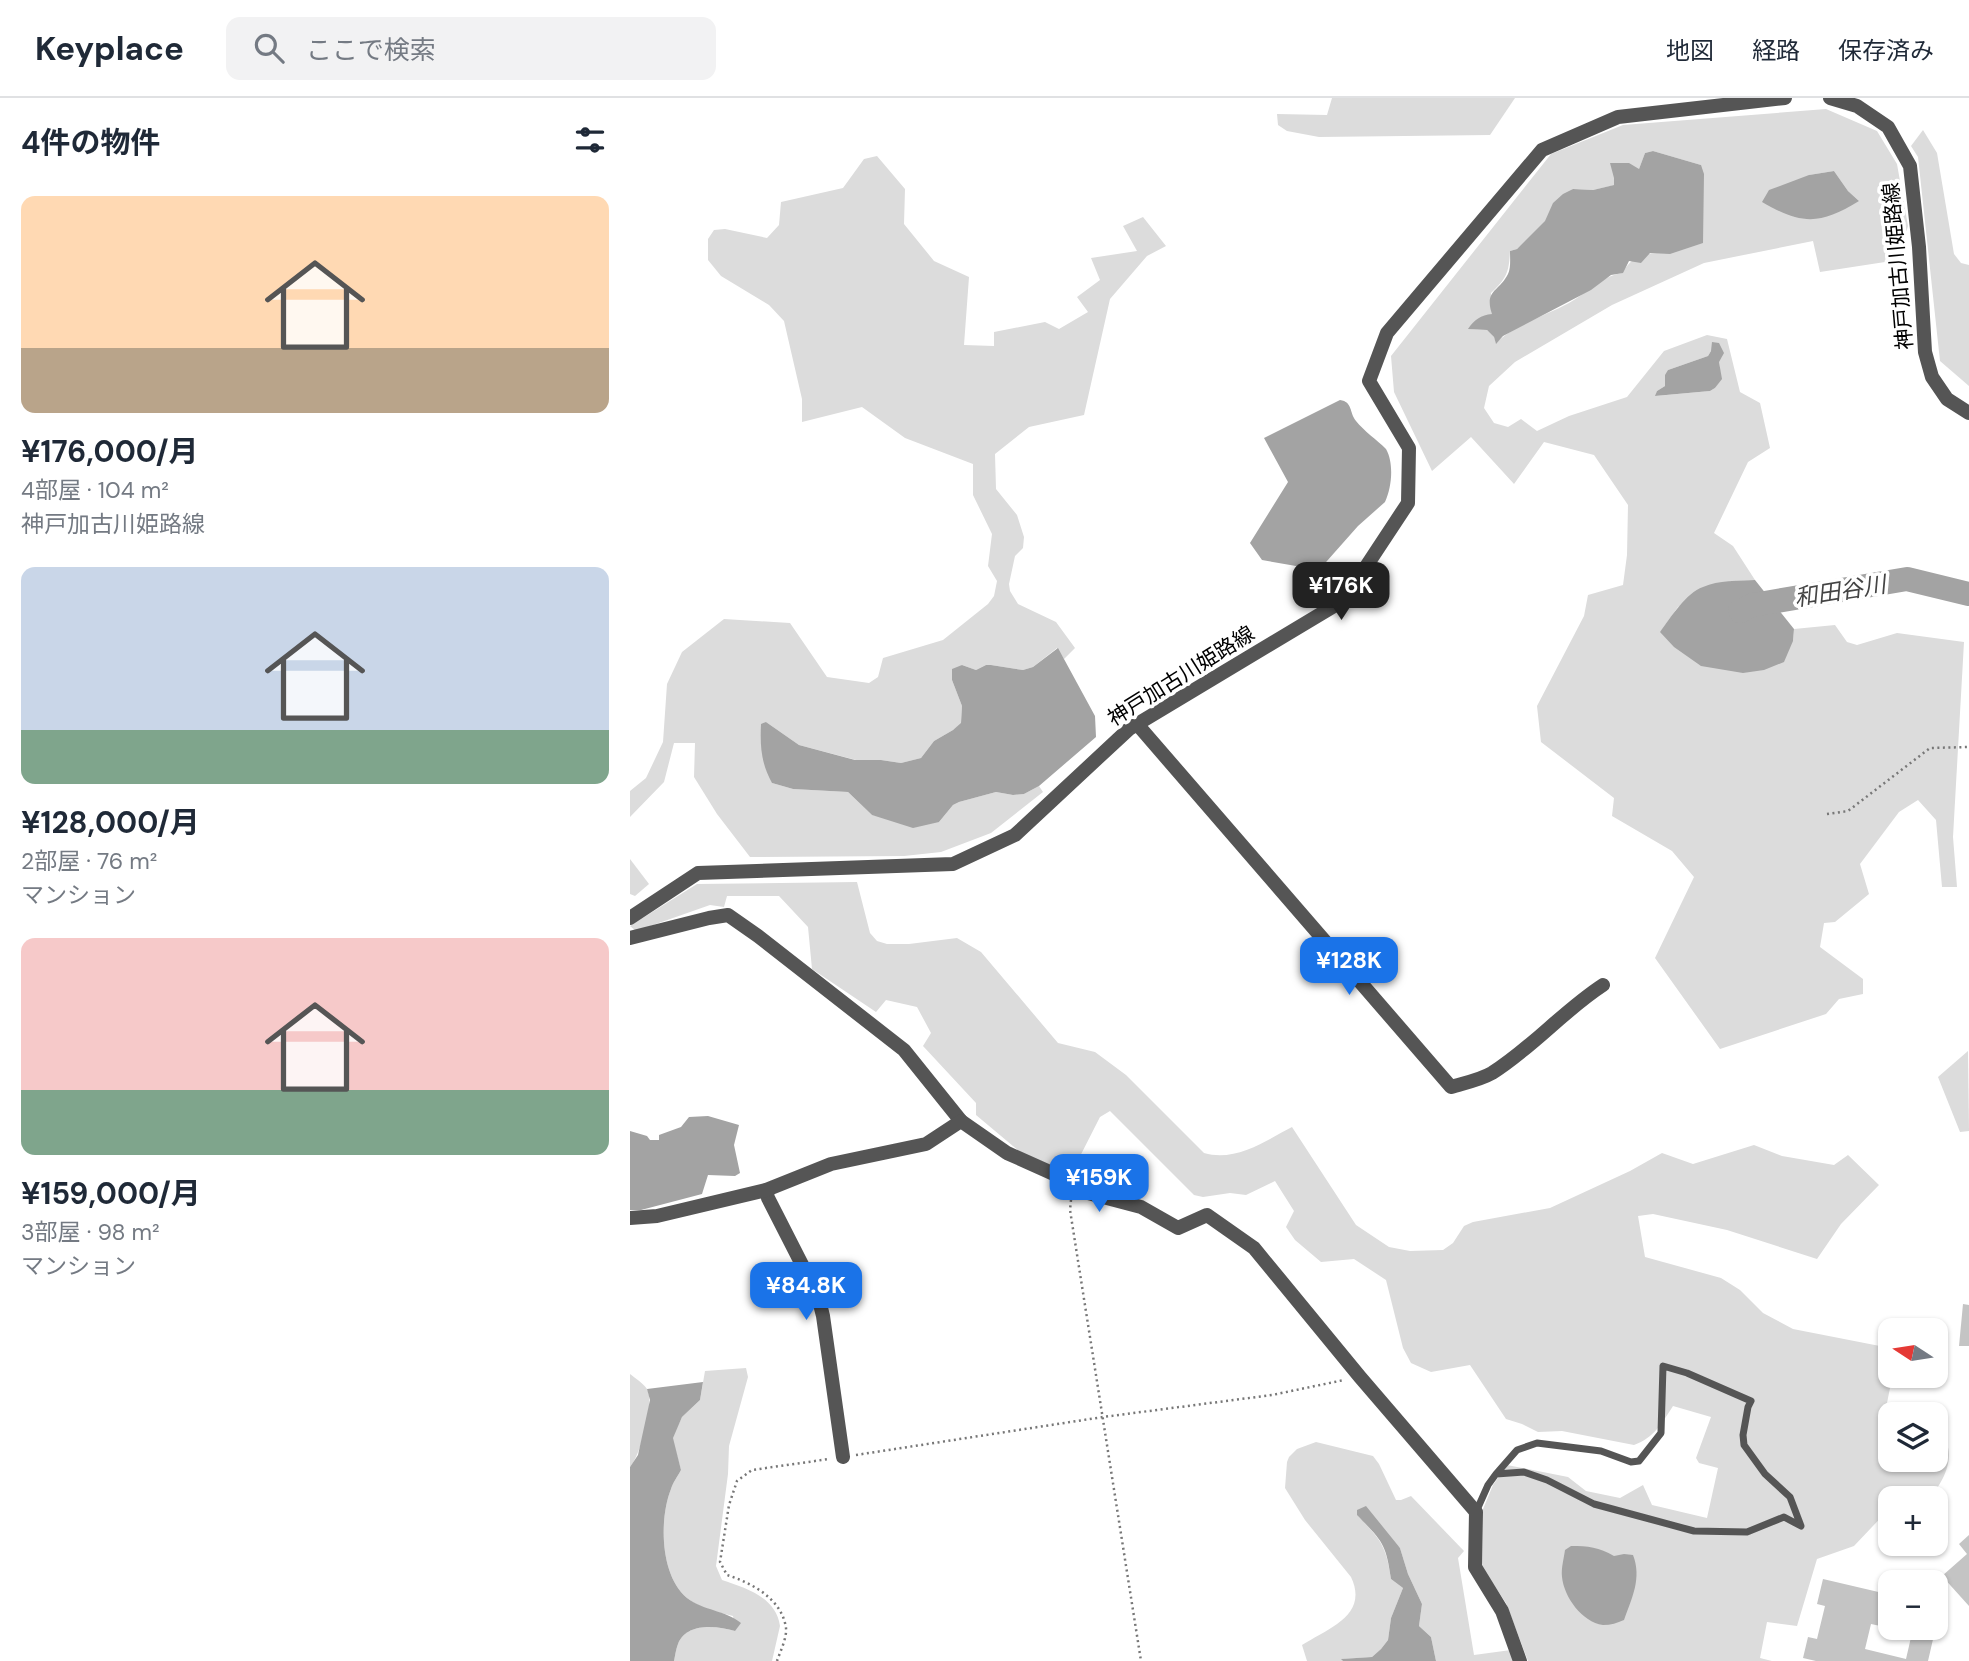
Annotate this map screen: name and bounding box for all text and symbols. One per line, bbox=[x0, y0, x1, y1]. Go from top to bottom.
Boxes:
search box bbox=[226, 17, 716, 80]
text: Keyplace bbox=[35, 27, 184, 70]
icon: search bbox=[250, 29, 288, 67]
text: ここで検索 bbox=[306, 33, 436, 67]
text: 地図 bbox=[1666, 35, 1714, 66]
text: 経路 bbox=[1752, 35, 1800, 66]
text: 保存済み bbox=[1838, 35, 1934, 66]
icon: filters bbox=[571, 121, 609, 159]
text: 4件の物件 bbox=[21, 123, 161, 162]
street label: 神戸加古川姫路線 bbox=[1877, 181, 1919, 351]
icon: home bbox=[252, 242, 378, 368]
text: ¥176,000/月 bbox=[21, 432, 199, 471]
text: 4部屋 · 104 m² bbox=[21, 475, 169, 505]
text: 神戸加古川姫路線 bbox=[21, 509, 205, 539]
pin: ¥176K bbox=[1292, 562, 1390, 622]
water label: 和田谷川 bbox=[1792, 569, 1891, 613]
text: ¥176K bbox=[1308, 570, 1374, 600]
icon: home bbox=[252, 613, 378, 739]
street label: 神戸加古川姫路線 bbox=[1102, 620, 1260, 732]
text: ¥128,000/月 bbox=[21, 803, 200, 842]
text: 2部屋 · 76 m² bbox=[21, 846, 157, 876]
text: マンション bbox=[21, 880, 136, 910]
pin: ¥128K bbox=[1300, 937, 1398, 997]
text: ¥128K bbox=[1316, 945, 1382, 975]
icon: home bbox=[252, 984, 378, 1110]
pin: ¥159K bbox=[1050, 1154, 1148, 1214]
text: ¥159K bbox=[1066, 1162, 1132, 1192]
text: ¥159,000/月 bbox=[21, 1174, 201, 1213]
text: 3部屋 · 98 m² bbox=[21, 1217, 160, 1247]
text: マンション bbox=[21, 1251, 136, 1281]
pin: ¥84.8K bbox=[749, 1262, 863, 1322]
text: ¥84.8K bbox=[766, 1270, 846, 1300]
north arrow bbox=[1878, 1318, 1948, 1388]
map controls bbox=[1878, 1318, 1948, 1640]
button: layers bbox=[1878, 1402, 1948, 1472]
button: + bbox=[1878, 1486, 1948, 1556]
button: − bbox=[1878, 1570, 1948, 1640]

